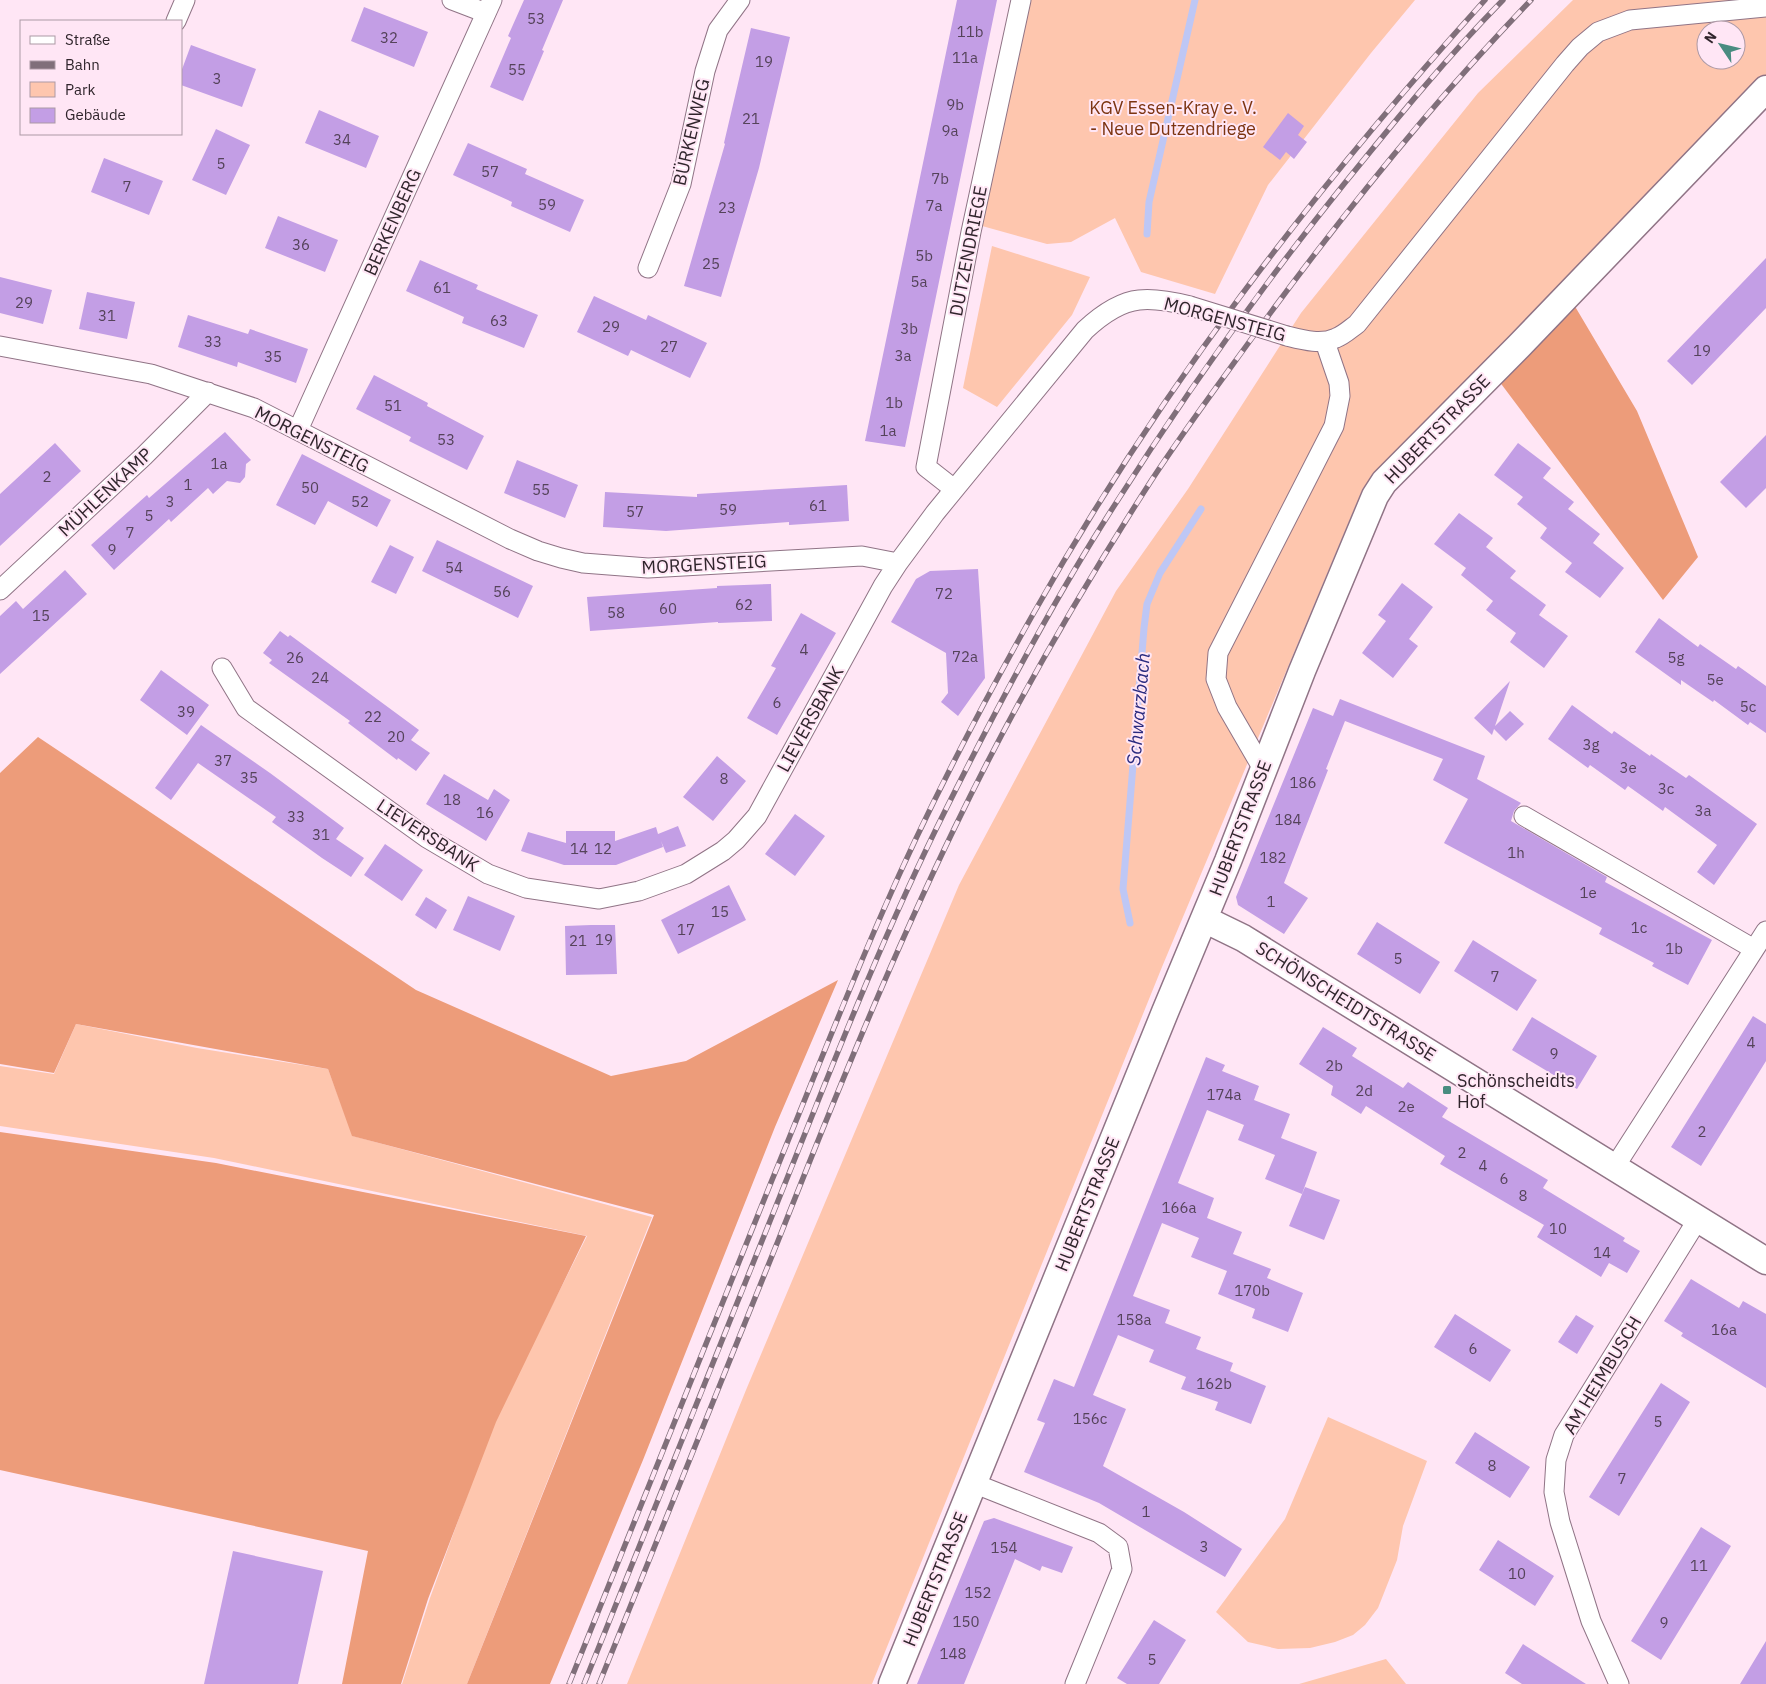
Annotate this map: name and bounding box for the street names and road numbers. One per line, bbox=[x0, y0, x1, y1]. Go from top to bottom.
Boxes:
street label: BÜRKENWEG bbox=[668, 76, 714, 188]
street label: BERKENBERG bbox=[358, 165, 426, 279]
street label: DUTZENDRIEGE bbox=[944, 184, 992, 318]
street label: MORGENSTEIG bbox=[1162, 292, 1288, 346]
street label: HUBERTSTRASSE bbox=[1379, 370, 1495, 488]
street label: MORGENSTEIG bbox=[251, 400, 373, 478]
street label: MÜHLENKAMP bbox=[53, 443, 157, 541]
street label: MORGENSTEIG bbox=[641, 549, 767, 579]
street label: LIEVERSBANK bbox=[772, 662, 849, 776]
street label: HUBERTSTRASSE bbox=[1204, 757, 1276, 899]
street label: LIEVERSBANK bbox=[373, 793, 484, 877]
street label: SCHÖNSCHEIDTSTRASSE bbox=[1252, 936, 1440, 1066]
street label: HUBERTSTRASSE bbox=[1050, 1133, 1124, 1275]
street label: AM HEIMBUSCH bbox=[1558, 1312, 1646, 1438]
street label: HUBERTSTRASSE bbox=[898, 1508, 972, 1650]

